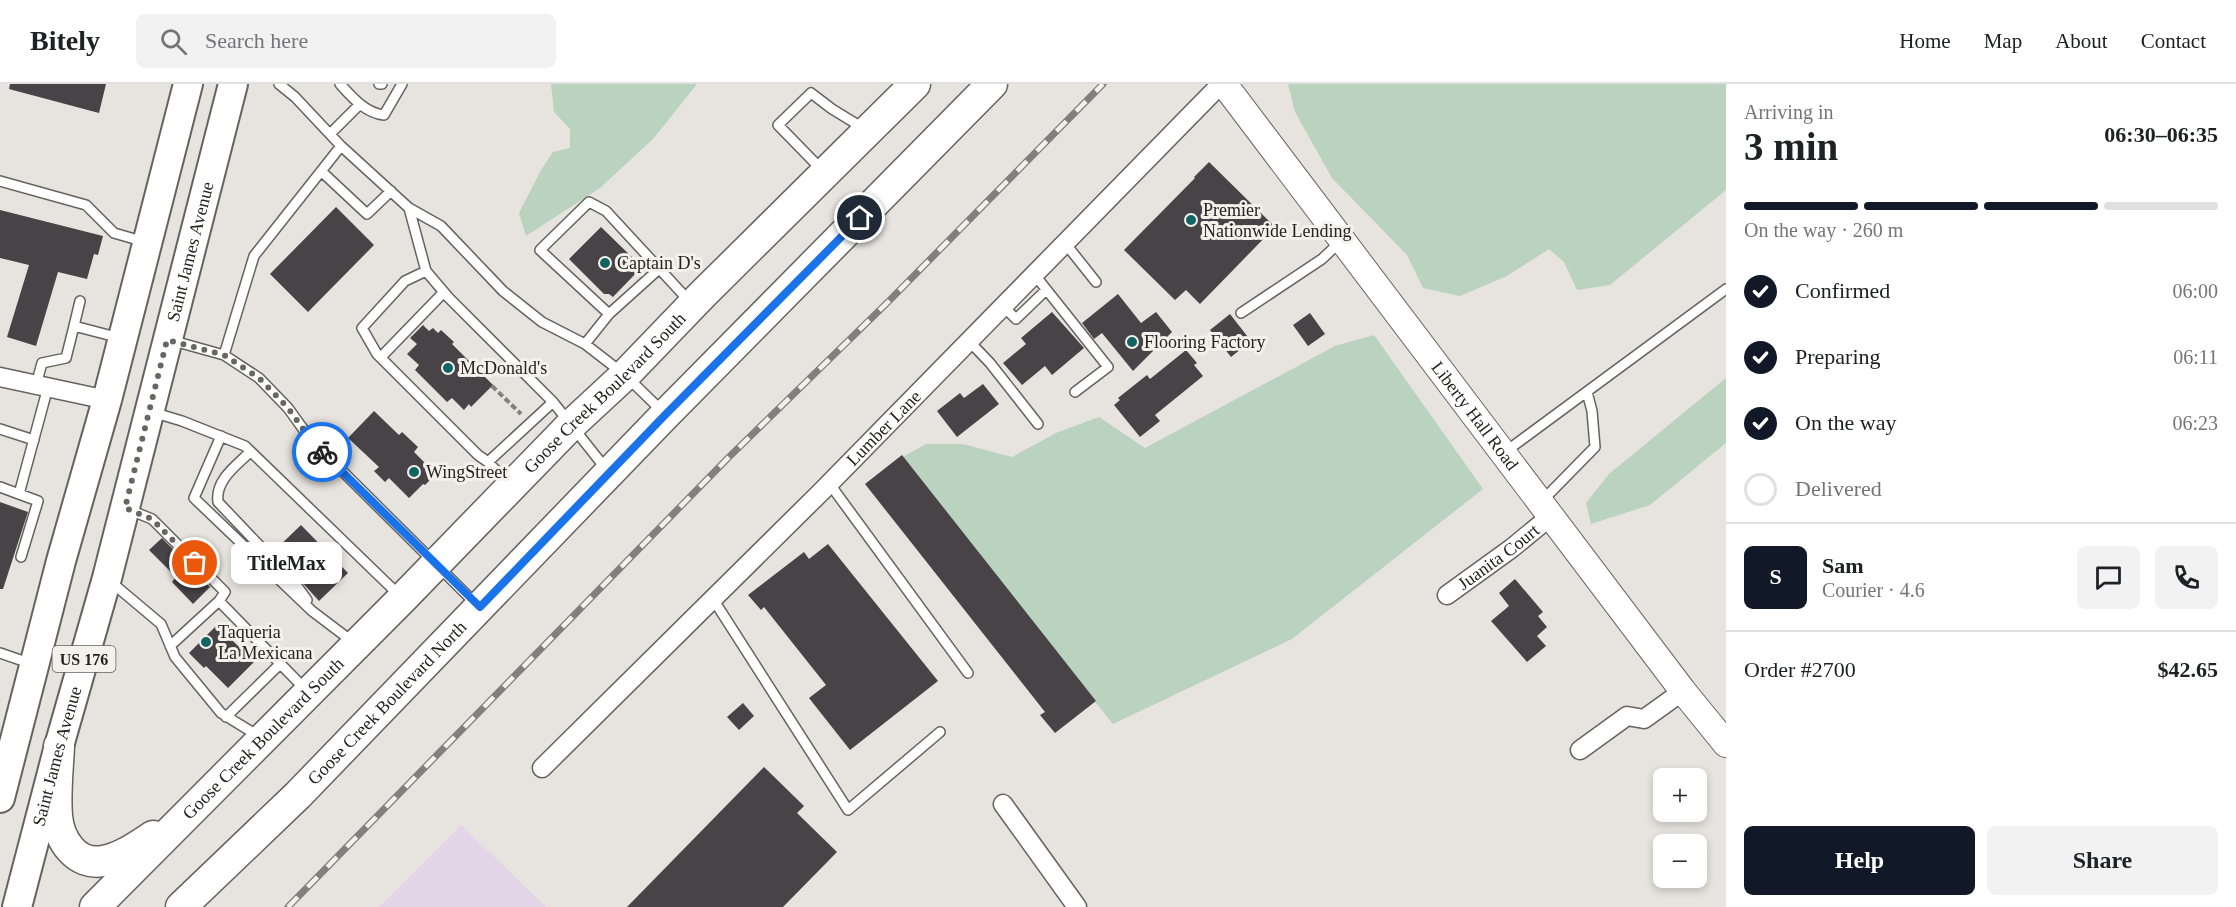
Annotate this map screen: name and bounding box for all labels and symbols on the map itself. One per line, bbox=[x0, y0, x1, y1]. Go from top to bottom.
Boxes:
street label: Saint James Avenue bbox=[163, 179, 218, 324]
pin bbox=[834, 192, 885, 243]
place label: Premier Nationwide Lending bbox=[1203, 200, 1351, 241]
marker: Premier Nationwide Lending bbox=[1184, 213, 1198, 227]
place label: Captain D's bbox=[617, 253, 701, 273]
marker: Captain D's bbox=[598, 256, 612, 270]
street label: Goose Creek Boulevard South bbox=[520, 308, 690, 477]
place label: Flooring Factory bbox=[1144, 332, 1266, 352]
marker: Flooring Factory bbox=[1125, 335, 1139, 349]
place label: McDonald's bbox=[460, 358, 547, 378]
street label: Liberty Hall Road bbox=[1427, 358, 1522, 474]
marker: McDonald's bbox=[441, 361, 455, 375]
street label: Lumber Lane bbox=[842, 386, 925, 470]
courier bbox=[292, 422, 352, 482]
place label: WingStreet bbox=[426, 462, 507, 482]
marker: WingStreet bbox=[407, 465, 421, 479]
street label: Juanita Court bbox=[1454, 520, 1543, 594]
pin bbox=[169, 537, 220, 588]
callout: TitleMax bbox=[231, 542, 342, 584]
street label: Goose Creek Boulevard North bbox=[303, 617, 470, 789]
place label: Taqueria La Mexicana bbox=[218, 622, 312, 663]
marker: Taqueria La Mexicana bbox=[199, 635, 213, 649]
road number: US 176 bbox=[52, 646, 116, 672]
street label: Goose Creek Boulevard South bbox=[178, 654, 348, 823]
street label: Saint James Avenue bbox=[29, 684, 86, 828]

